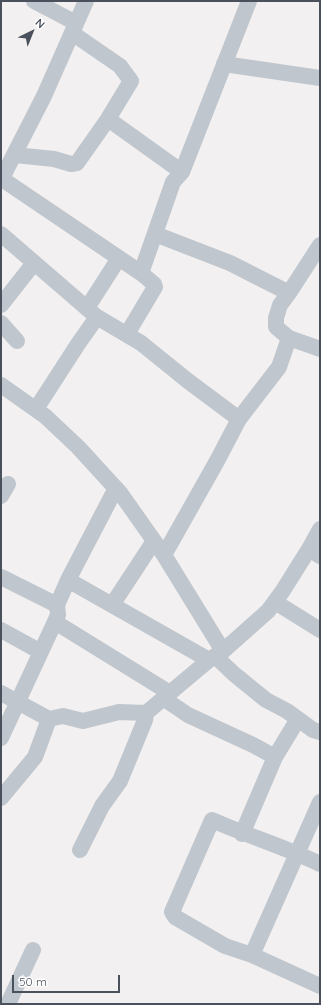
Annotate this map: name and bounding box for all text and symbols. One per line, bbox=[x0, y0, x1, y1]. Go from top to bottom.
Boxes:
north arrow bbox=[12, 12, 52, 52]
text: N bbox=[32, 15, 48, 31]
scale bar bbox=[14, 967, 122, 993]
text: 50 m bbox=[19, 974, 47, 989]

